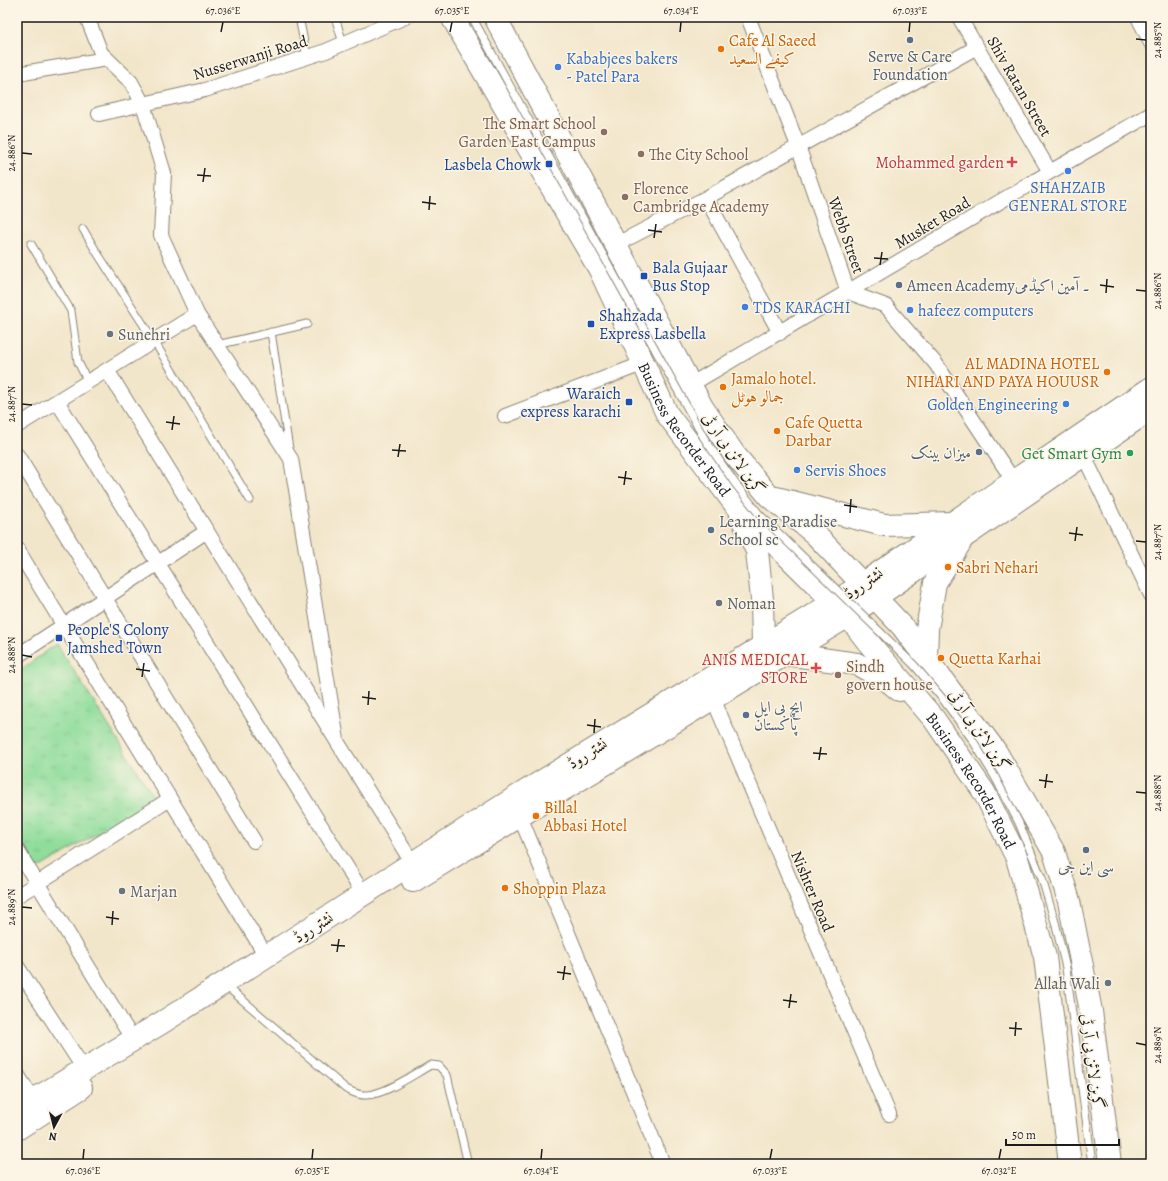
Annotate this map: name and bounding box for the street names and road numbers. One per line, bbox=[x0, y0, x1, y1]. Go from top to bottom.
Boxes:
street label: Nusserwanji Road bbox=[190, 30, 311, 86]
street label: Shiv Ratan Street bbox=[981, 32, 1057, 141]
street label: Musket Road bbox=[890, 191, 975, 254]
street label: Webb Street bbox=[822, 193, 869, 277]
street label: Business Recorder Road bbox=[632, 359, 736, 502]
street label: گرین لائن بی آر ٹی bbox=[697, 408, 770, 499]
street label: نشتر روڈ bbox=[839, 563, 888, 605]
street label: گرین لائن بی آر ٹی bbox=[943, 685, 1015, 776]
street label: Business Recorder Road bbox=[921, 708, 1021, 853]
street label: نشتر روڈ bbox=[563, 733, 612, 775]
street label: Nishter Road bbox=[785, 848, 839, 936]
street label: نشتر روڈ bbox=[289, 907, 338, 949]
street label: گرین لائن بی آر ٹی bbox=[1075, 1012, 1109, 1110]

